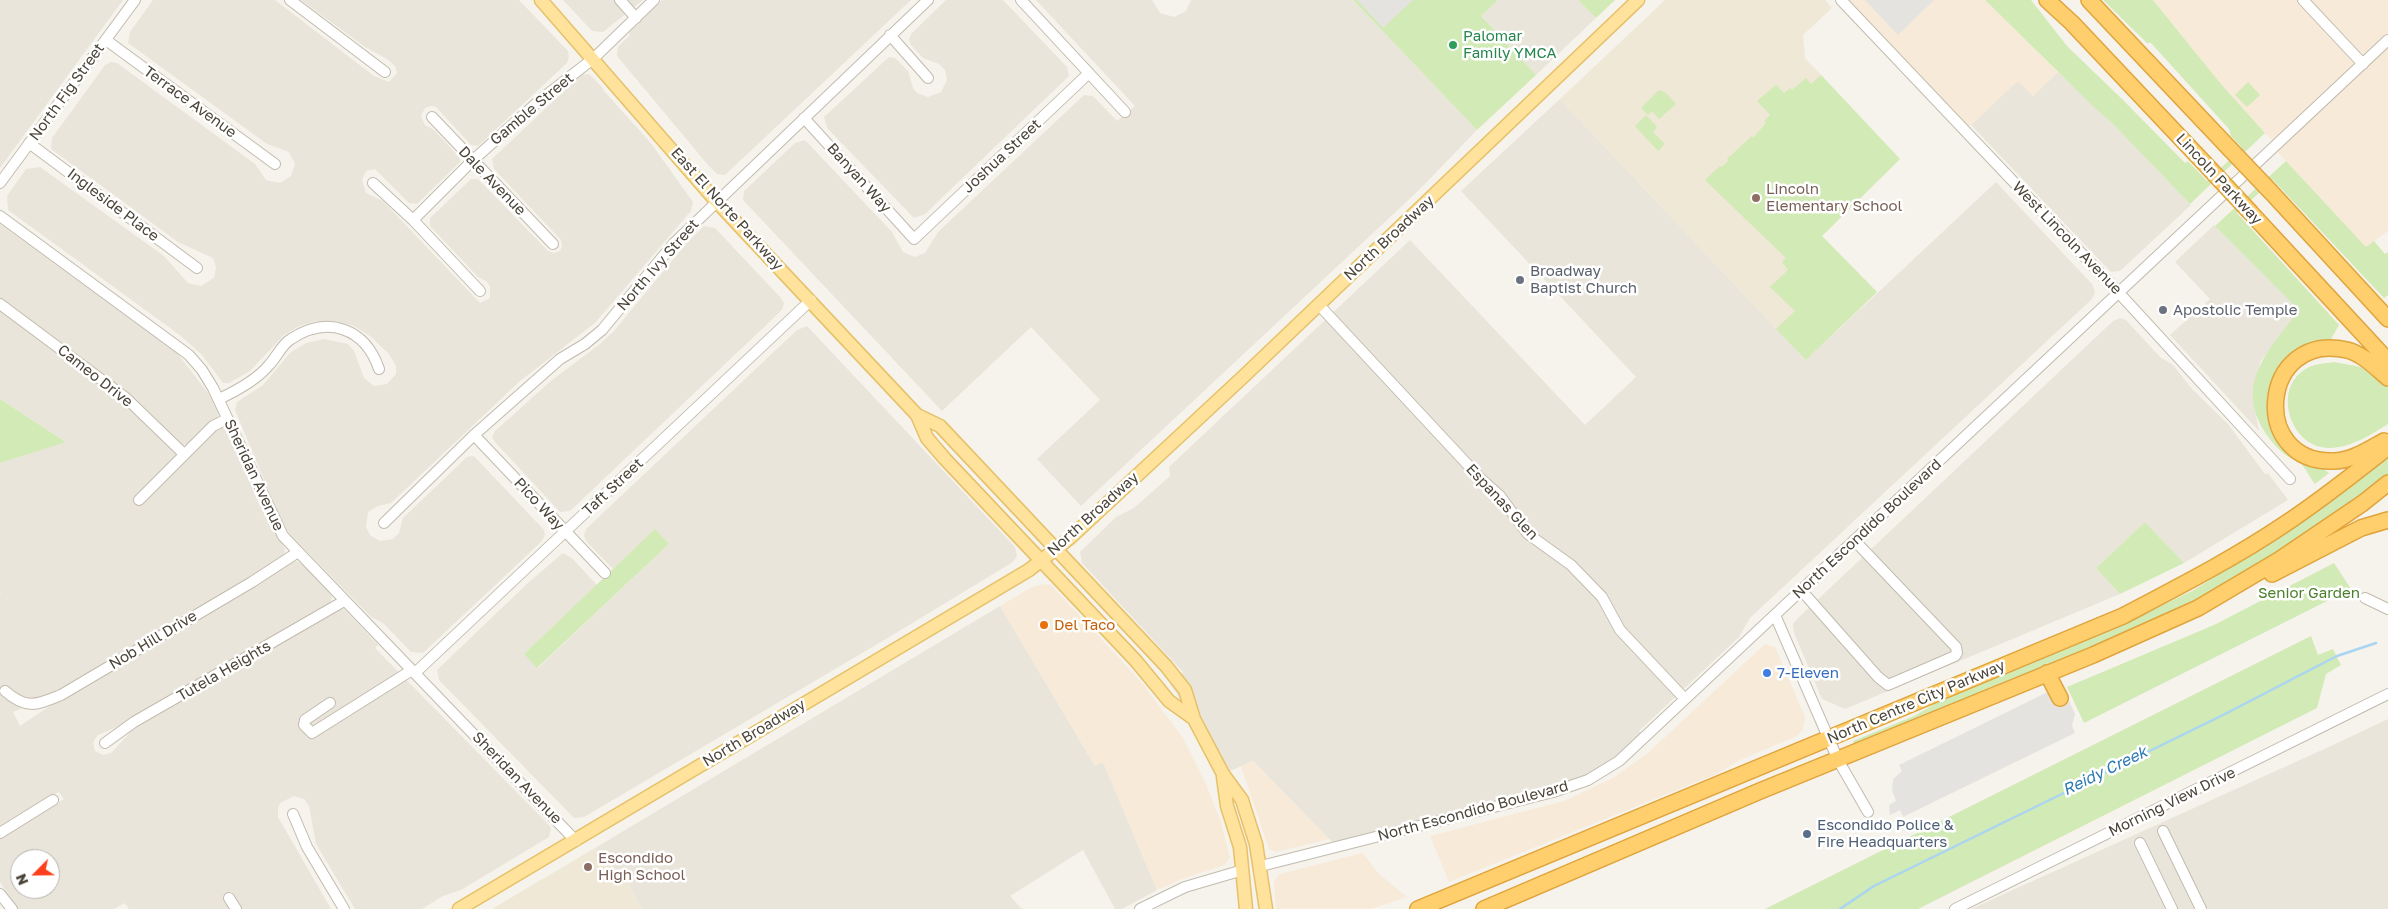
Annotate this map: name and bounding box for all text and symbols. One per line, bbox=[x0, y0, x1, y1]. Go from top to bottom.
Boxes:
place label: Palomar Family YMCA bbox=[1463, 27, 1556, 62]
marker: Palomar Family YMCA bbox=[1447, 39, 1459, 51]
street label: North Fig Street bbox=[26, 40, 108, 144]
street label: Terrace Avenue bbox=[140, 62, 240, 142]
street label: Gamble Street bbox=[487, 69, 577, 149]
street label: Joshua Street bbox=[959, 115, 1045, 197]
street label: Lincoln Parkway bbox=[2172, 130, 2266, 228]
street label: Banyan Way bbox=[823, 140, 895, 216]
street label: Dale Avenue bbox=[455, 143, 529, 219]
street label: East El Norte Parkway bbox=[667, 144, 787, 274]
street label: Ingleside Place bbox=[64, 165, 162, 245]
street label: West Lincoln Avenue bbox=[2008, 178, 2126, 298]
place label: Lincoln Elementary School bbox=[1766, 180, 1902, 215]
street label: North Broadway bbox=[1340, 192, 1438, 284]
marker: Lincoln Elementary School bbox=[1750, 192, 1762, 204]
street label: North Ivy Street bbox=[613, 215, 703, 315]
place label: Broadway Baptist Church bbox=[1530, 262, 1637, 297]
marker: Broadway Baptist Church bbox=[1514, 274, 1526, 286]
place label: Apostolic Temple bbox=[2173, 301, 2297, 319]
marker: Apostolic Temple bbox=[2157, 304, 2169, 316]
street label: Cameo Drive bbox=[54, 341, 136, 411]
street label: Sheridan Avenue bbox=[220, 416, 288, 534]
street label: Taft Street bbox=[579, 454, 647, 520]
street label: North Escondido Boulevard bbox=[1789, 455, 1945, 603]
street label: Espanas Glen bbox=[1462, 460, 1542, 544]
street label: North Broadway bbox=[1044, 468, 1142, 560]
street label: Pico Way bbox=[510, 474, 568, 534]
park label: Senior Garden bbox=[2258, 584, 2360, 602]
street label: Nob Hill Drive bbox=[106, 607, 200, 673]
place label: Del Taco bbox=[1054, 616, 1115, 634]
marker: Del Taco bbox=[1038, 619, 1050, 631]
street label: Tutela Heights bbox=[174, 637, 274, 705]
street label: North Centre City Parkway bbox=[1824, 656, 2008, 748]
place label: 7-Eleven bbox=[1777, 664, 1839, 682]
marker: 7-Eleven bbox=[1761, 667, 1773, 679]
street label: North Broadway bbox=[699, 695, 809, 771]
street label: Sheridan Avenue bbox=[468, 728, 566, 828]
water label: Reidy Creek bbox=[2060, 742, 2150, 800]
street label: Morning View Drive bbox=[2106, 763, 2238, 841]
street label: North Escondido Boulevard bbox=[1376, 777, 1570, 845]
place label: Escondido Police & Fire Headquarters bbox=[1817, 816, 1954, 851]
marker: Escondido Police & Fire Headquarters bbox=[1801, 828, 1813, 840]
north arrow bbox=[10, 849, 60, 899]
place label: Escondido High School bbox=[598, 849, 685, 884]
marker: Escondido High School bbox=[582, 861, 594, 873]
text: N bbox=[12, 871, 32, 888]

